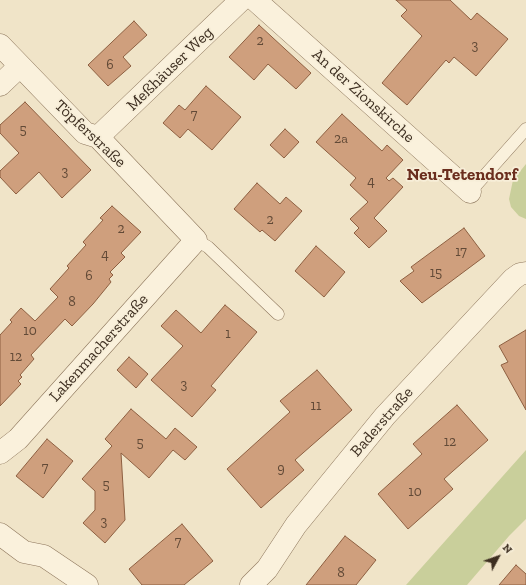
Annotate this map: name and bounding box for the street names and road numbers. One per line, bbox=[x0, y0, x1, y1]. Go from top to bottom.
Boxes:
street label: Meßhäuser Weg bbox=[123, 23, 217, 115]
street label: An der Zionskirche bbox=[308, 45, 418, 147]
street label: Töpferstraße bbox=[50, 96, 130, 172]
street label: Lakenmacherstraße bbox=[45, 290, 153, 406]
street label: Baderstraße bbox=[347, 383, 417, 461]

